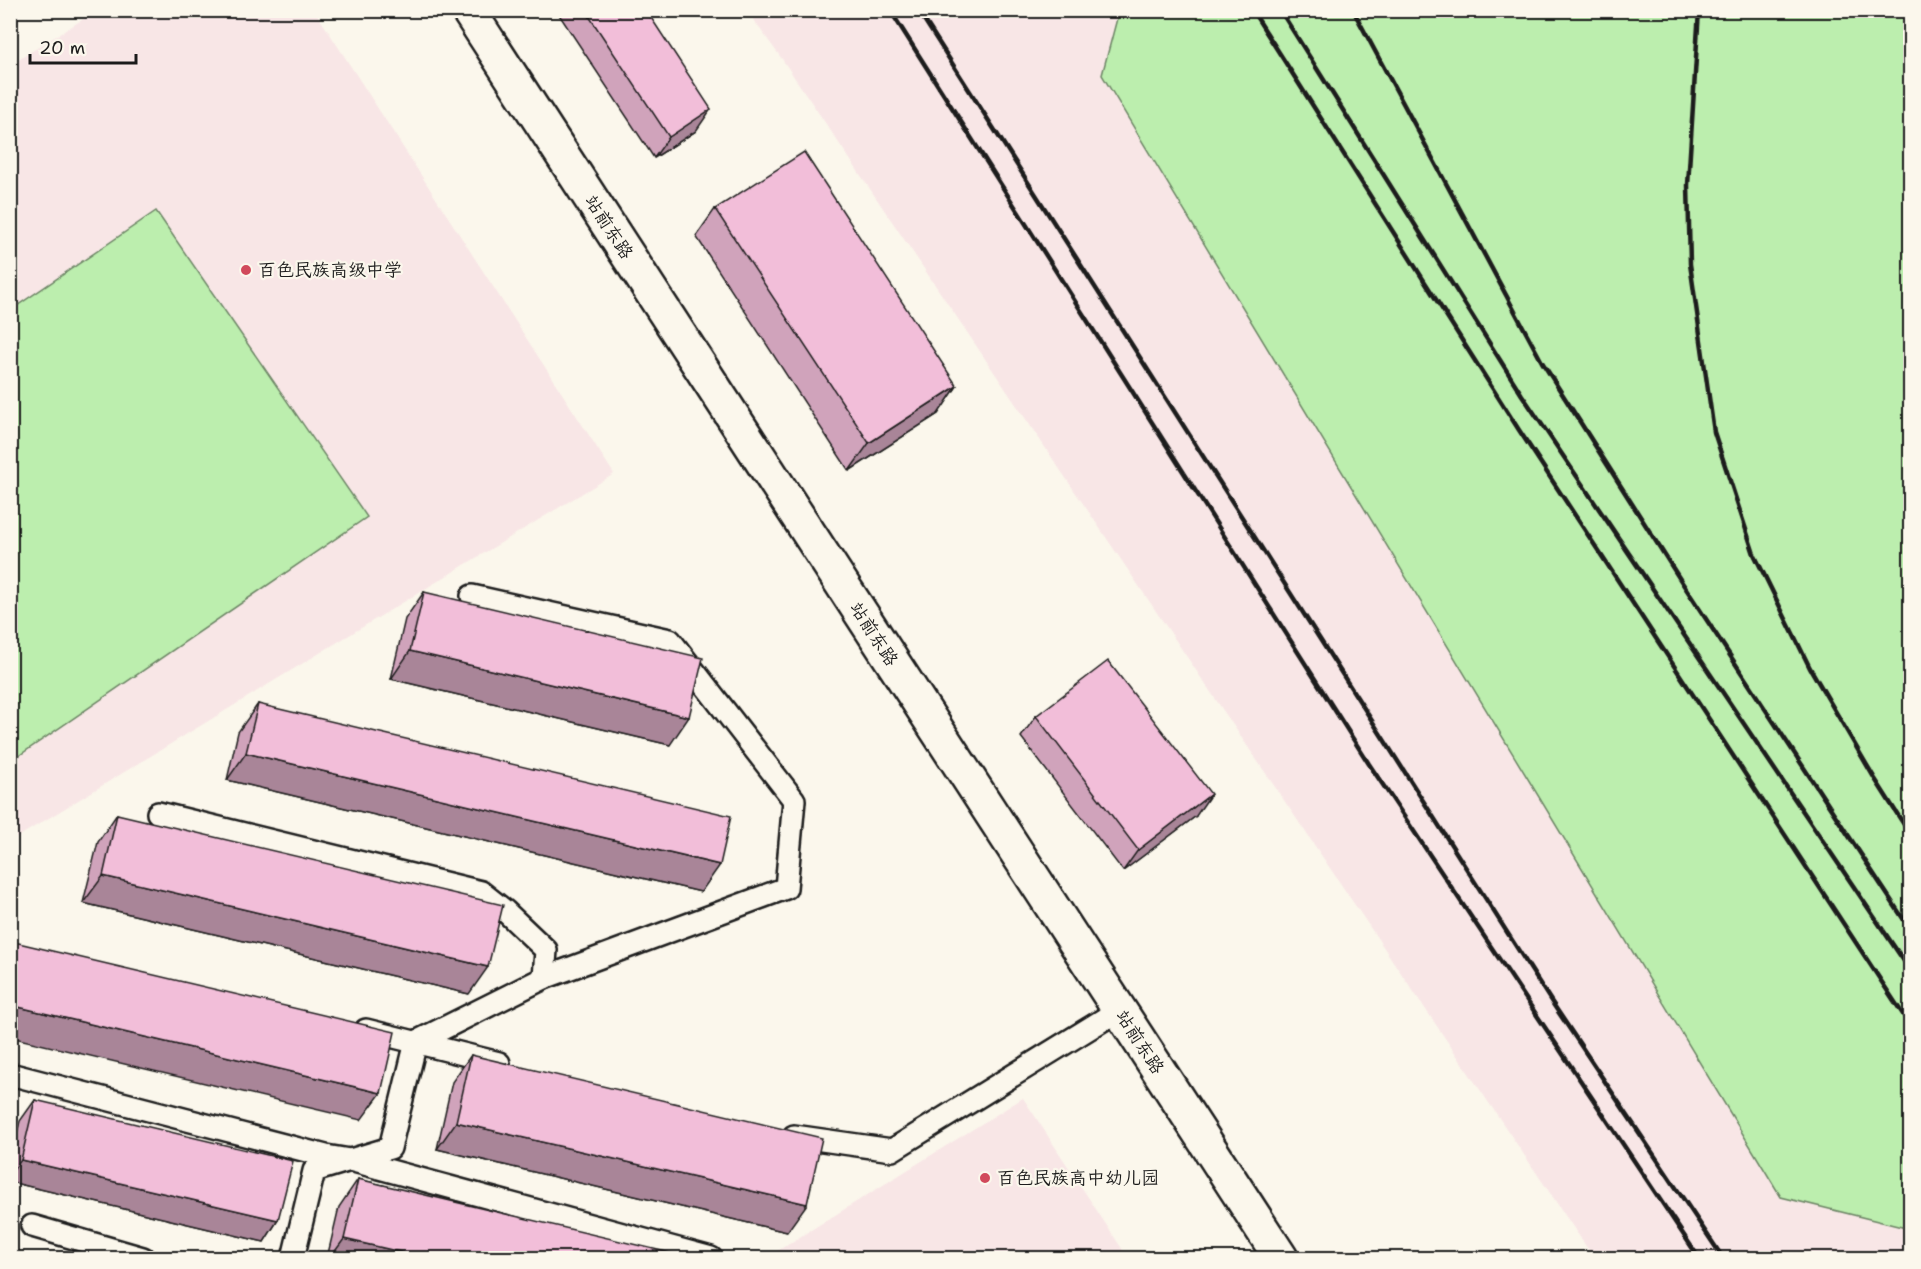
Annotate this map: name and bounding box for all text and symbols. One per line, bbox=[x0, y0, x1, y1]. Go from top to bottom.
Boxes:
scale bar bbox=[30, 27, 136, 65]
text: 20 m bbox=[39, 36, 85, 60]
street label: 站前东路 bbox=[579, 190, 639, 264]
place label: 百色民族高级中学 bbox=[258, 258, 402, 282]
marker: 百色民族高级中学 bbox=[239, 263, 253, 277]
street label: 站前东路 bbox=[844, 597, 904, 671]
street label: 站前东路 bbox=[1110, 1005, 1170, 1079]
place label: 百色民族高中幼儿园 bbox=[997, 1166, 1159, 1190]
marker: 百色民族高中幼儿园 bbox=[978, 1171, 992, 1185]

